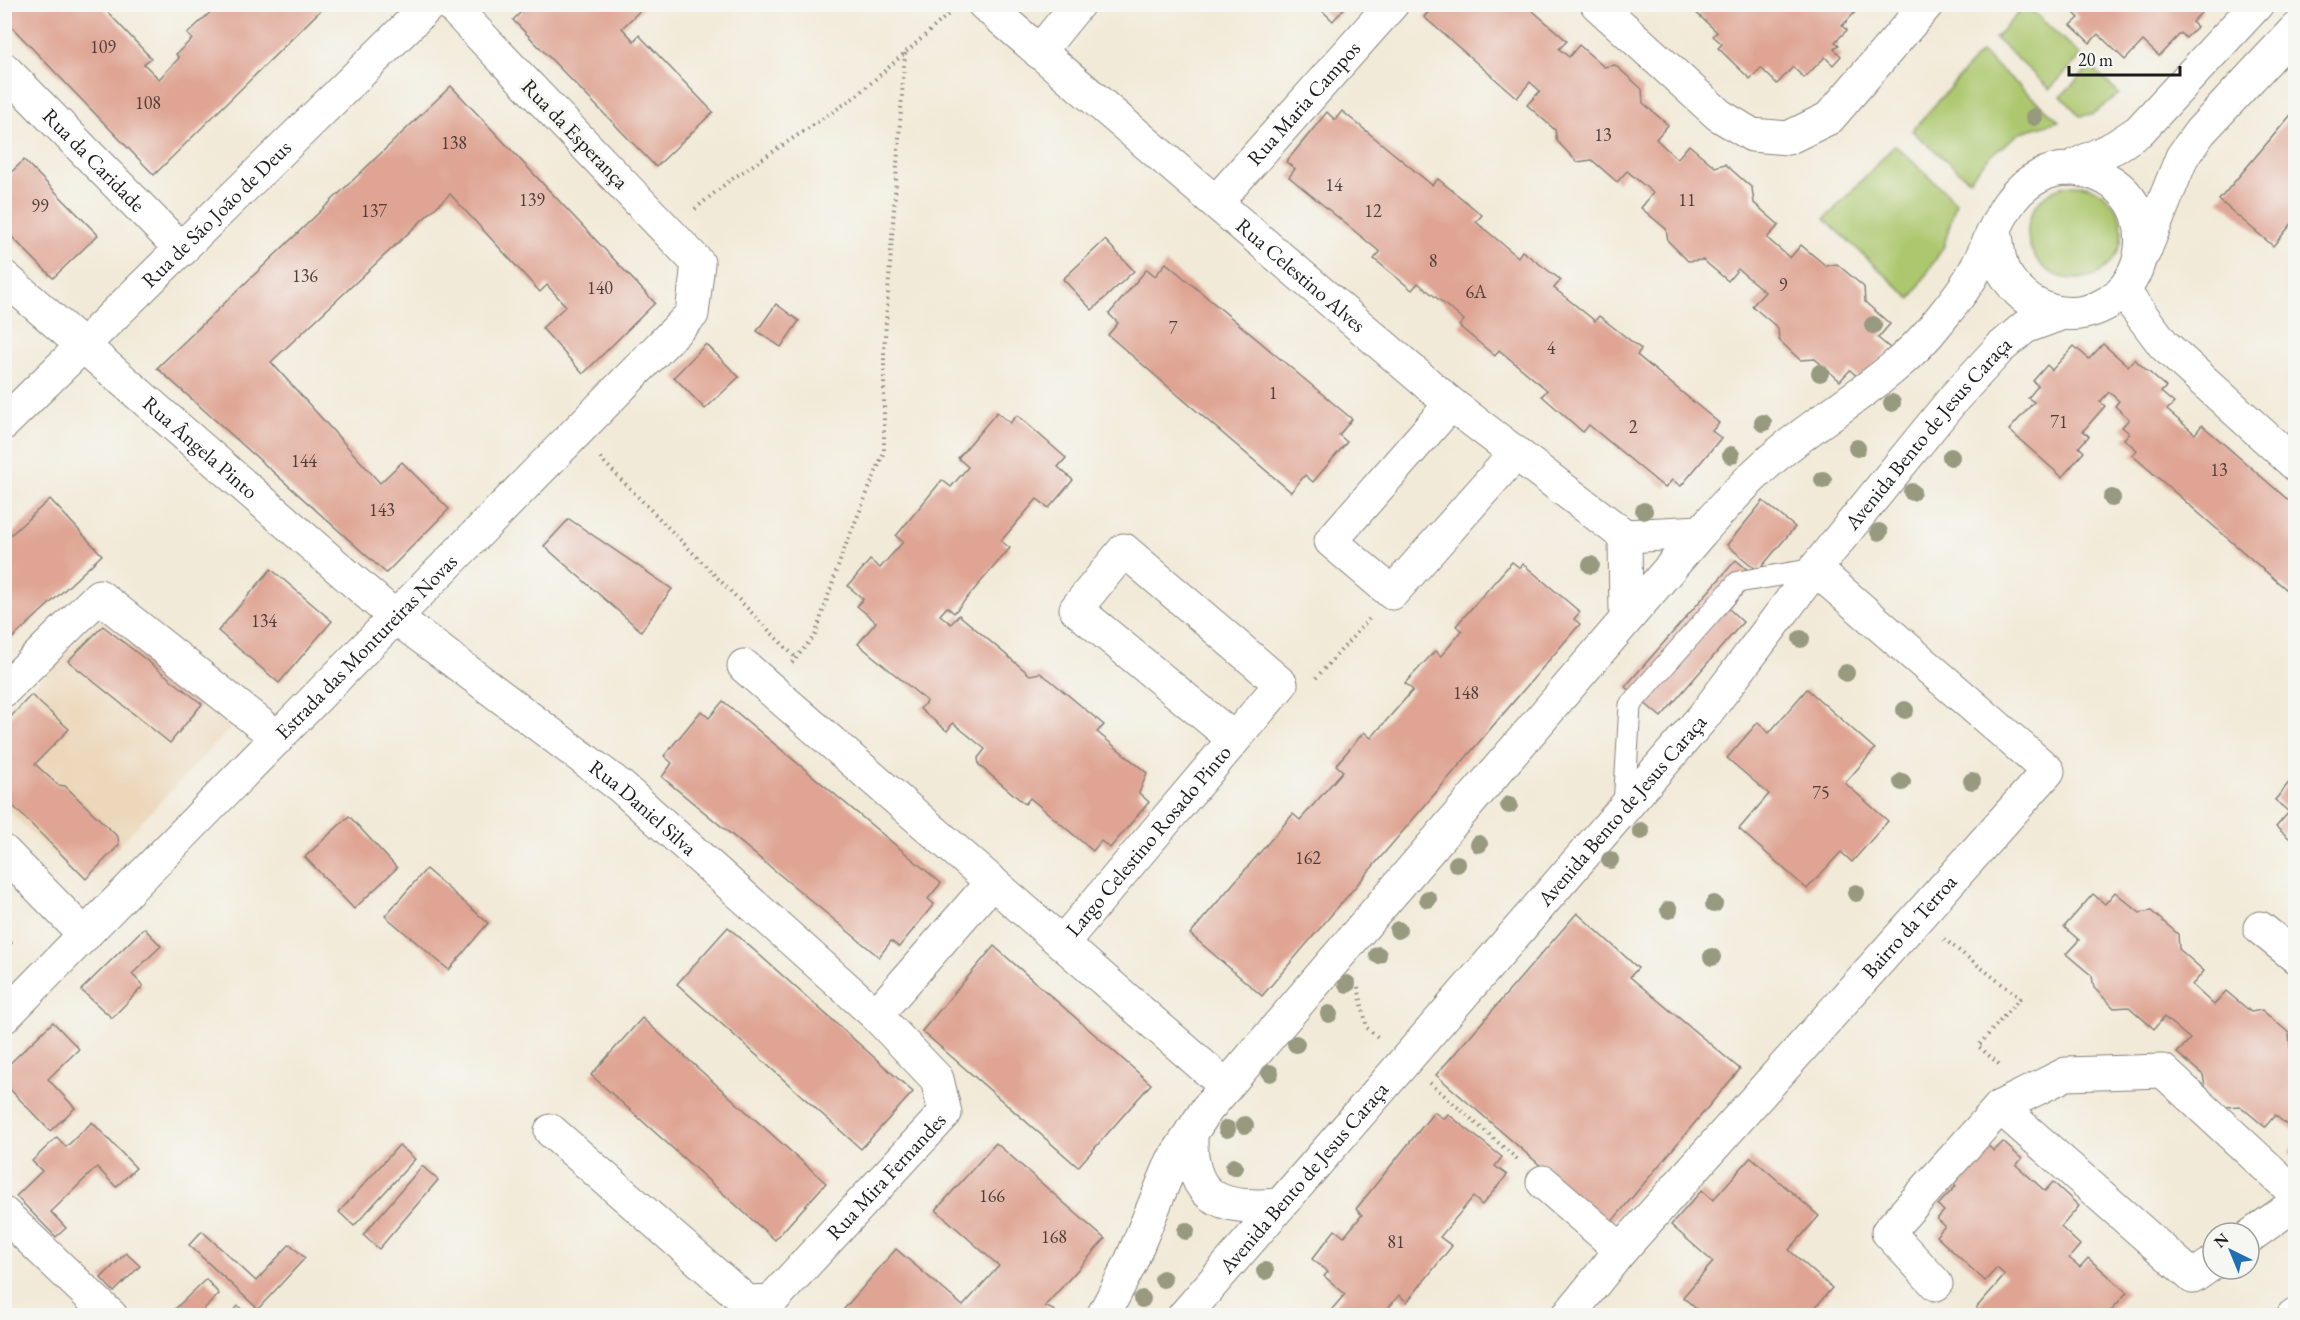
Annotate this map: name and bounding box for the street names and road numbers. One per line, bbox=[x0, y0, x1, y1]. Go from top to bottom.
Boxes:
street label: Rua Maria Campos bbox=[1241, 35, 1366, 171]
street label: Rua da Esperança bbox=[516, 73, 635, 195]
street label: Rua da Caridade bbox=[37, 102, 151, 218]
street label: Rua de São João de Deus bbox=[136, 134, 297, 293]
street label: Rua Celestino Alves bbox=[1231, 212, 1372, 338]
street label: Avenida Bento de Jesus Caraça bbox=[1838, 330, 2017, 536]
street label: Rua Ângela Pinto bbox=[137, 390, 264, 505]
street label: Estrada das Montureiras Novas bbox=[269, 548, 463, 745]
street label: Avenida Bento de Jesus Caraça bbox=[1531, 708, 1712, 912]
street label: Largo Celestino Rosado Pinto bbox=[1059, 739, 1237, 942]
street label: Rua Daniel Silva bbox=[584, 754, 703, 862]
street label: Bairro da Terroa bbox=[1856, 868, 1963, 984]
street label: Avenida Bento de Jesus Caraça bbox=[1212, 1076, 1394, 1280]
street label: Rua Mira Fernandes bbox=[820, 1107, 952, 1245]

